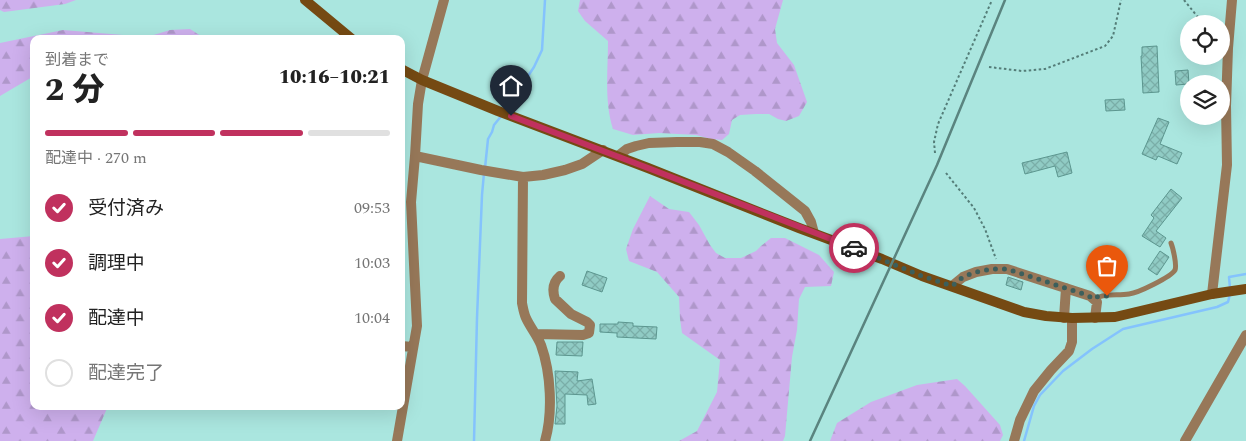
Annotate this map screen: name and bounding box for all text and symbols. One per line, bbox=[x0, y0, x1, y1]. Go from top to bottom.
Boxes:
map controls bbox=[1180, 15, 1230, 125]
button: locate bbox=[1180, 15, 1230, 65]
text: 到着まで bbox=[45, 48, 109, 72]
text: 10:16–10:21 bbox=[279, 63, 390, 92]
pin bbox=[490, 65, 532, 116]
text: 2 分 bbox=[45, 66, 104, 115]
icon: home bbox=[497, 72, 525, 100]
button: layers bbox=[1180, 75, 1230, 125]
text: 配達中 · 270 m bbox=[45, 146, 147, 170]
icon: check bbox=[45, 194, 73, 222]
text: 受付済み bbox=[88, 194, 164, 223]
text: 09:53 bbox=[354, 196, 390, 220]
courier bbox=[829, 223, 879, 273]
icon: car bbox=[840, 234, 868, 262]
pin bbox=[1086, 245, 1128, 296]
icon: check bbox=[45, 249, 73, 277]
text: 調理中 bbox=[88, 249, 145, 278]
text: 10:03 bbox=[354, 251, 390, 275]
icon: bag bbox=[1093, 252, 1121, 280]
icon: check bbox=[45, 304, 73, 332]
text: 配達中 bbox=[88, 304, 145, 333]
text: 10:04 bbox=[354, 306, 390, 330]
text: 配達完了 bbox=[88, 359, 164, 388]

